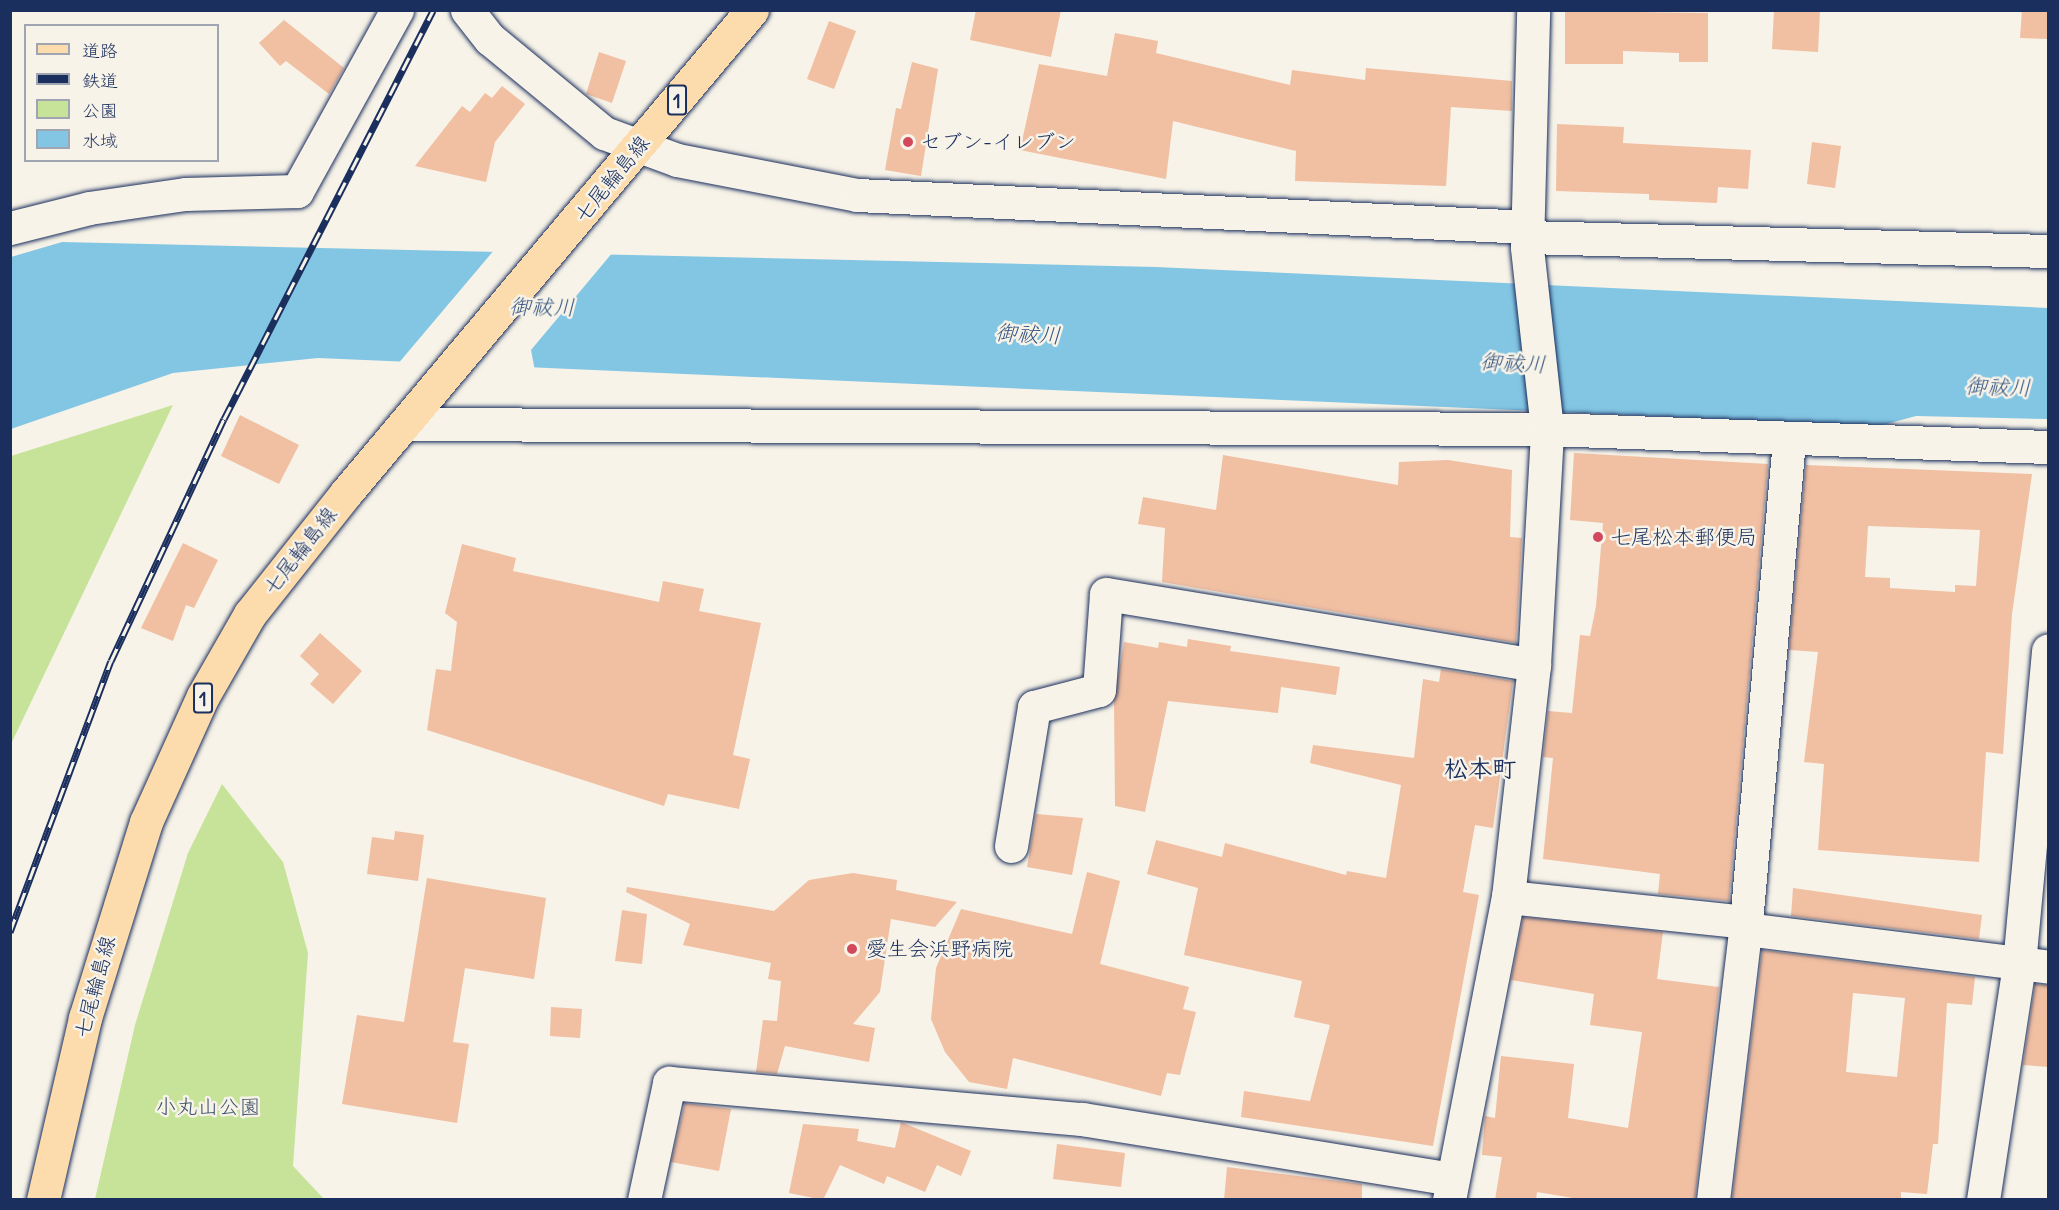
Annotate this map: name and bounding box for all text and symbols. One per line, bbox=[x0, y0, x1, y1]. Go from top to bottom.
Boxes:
legend bbox=[24, 24, 219, 162]
text: 道路 bbox=[82, 39, 118, 62]
text: 鉄道 bbox=[82, 69, 118, 92]
road number: 1 bbox=[666, 83, 688, 117]
text: 公園 bbox=[82, 99, 118, 122]
text: 水域 bbox=[82, 129, 118, 152]
place label: セブン-イレブン bbox=[920, 129, 1076, 155]
street label: 七尾輪島線 bbox=[569, 130, 655, 228]
marker: セブン-イレブン bbox=[901, 135, 915, 149]
water label: 御祓川 bbox=[509, 293, 575, 321]
water label: 御祓川 bbox=[994, 319, 1062, 349]
water label: 御祓川 bbox=[1479, 348, 1547, 378]
water label: 御祓川 bbox=[1965, 373, 2031, 401]
street label: 七尾輪島線 bbox=[258, 502, 342, 600]
place label: 七尾松本郵便局 bbox=[1610, 524, 1757, 550]
marker: 七尾松本郵便局 bbox=[1591, 530, 1605, 544]
road number: 1 bbox=[192, 681, 214, 715]
district label: 松本町 bbox=[1444, 755, 1516, 783]
street label: 七尾輪島線 bbox=[69, 933, 121, 1041]
place label: 愛生会浜野病院 bbox=[866, 936, 1013, 962]
marker: 愛生会浜野病院 bbox=[843, 940, 861, 958]
park label: 小丸山公園 bbox=[156, 1094, 260, 1120]

